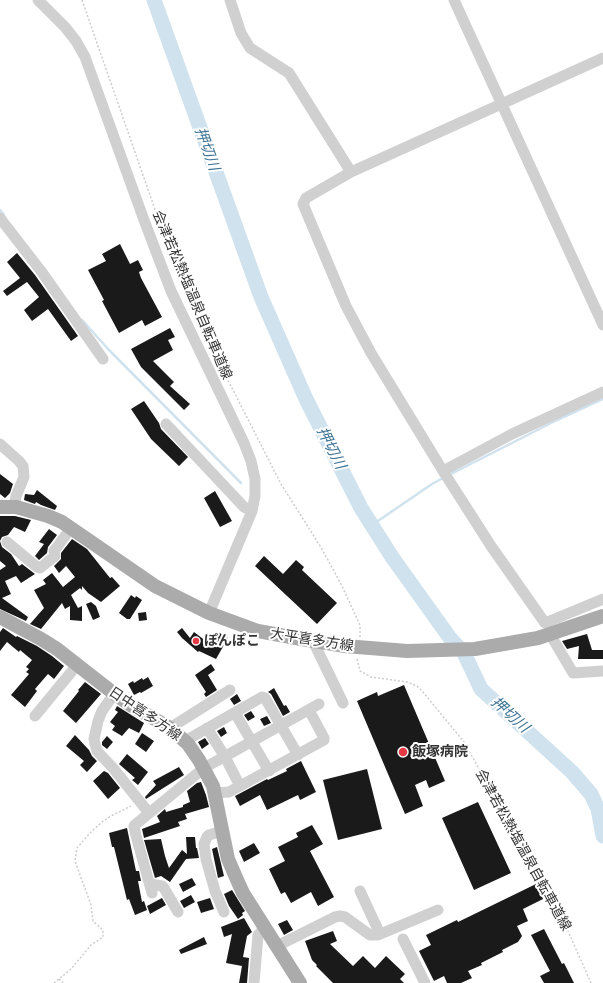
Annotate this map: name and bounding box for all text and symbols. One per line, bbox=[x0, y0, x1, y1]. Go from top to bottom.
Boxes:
water label: 押切川 bbox=[191, 125, 223, 173]
street label: 会津若松熱塩温泉自転車道線 bbox=[149, 208, 235, 382]
water label: 押切川 bbox=[313, 424, 349, 472]
street label: 大平喜多方線 bbox=[269, 625, 355, 655]
place label: ぽんぽこ bbox=[204, 633, 260, 649]
marker: ぽんぽこ bbox=[191, 636, 201, 646]
street label: 日中喜多方線 bbox=[105, 684, 185, 744]
water label: 押切川 bbox=[487, 693, 533, 737]
place label: 飯塚病院 bbox=[412, 744, 468, 760]
marker: 飯塚病院 bbox=[397, 746, 409, 758]
street label: 会津若松熱塩温泉自転車道線 bbox=[472, 766, 574, 934]

